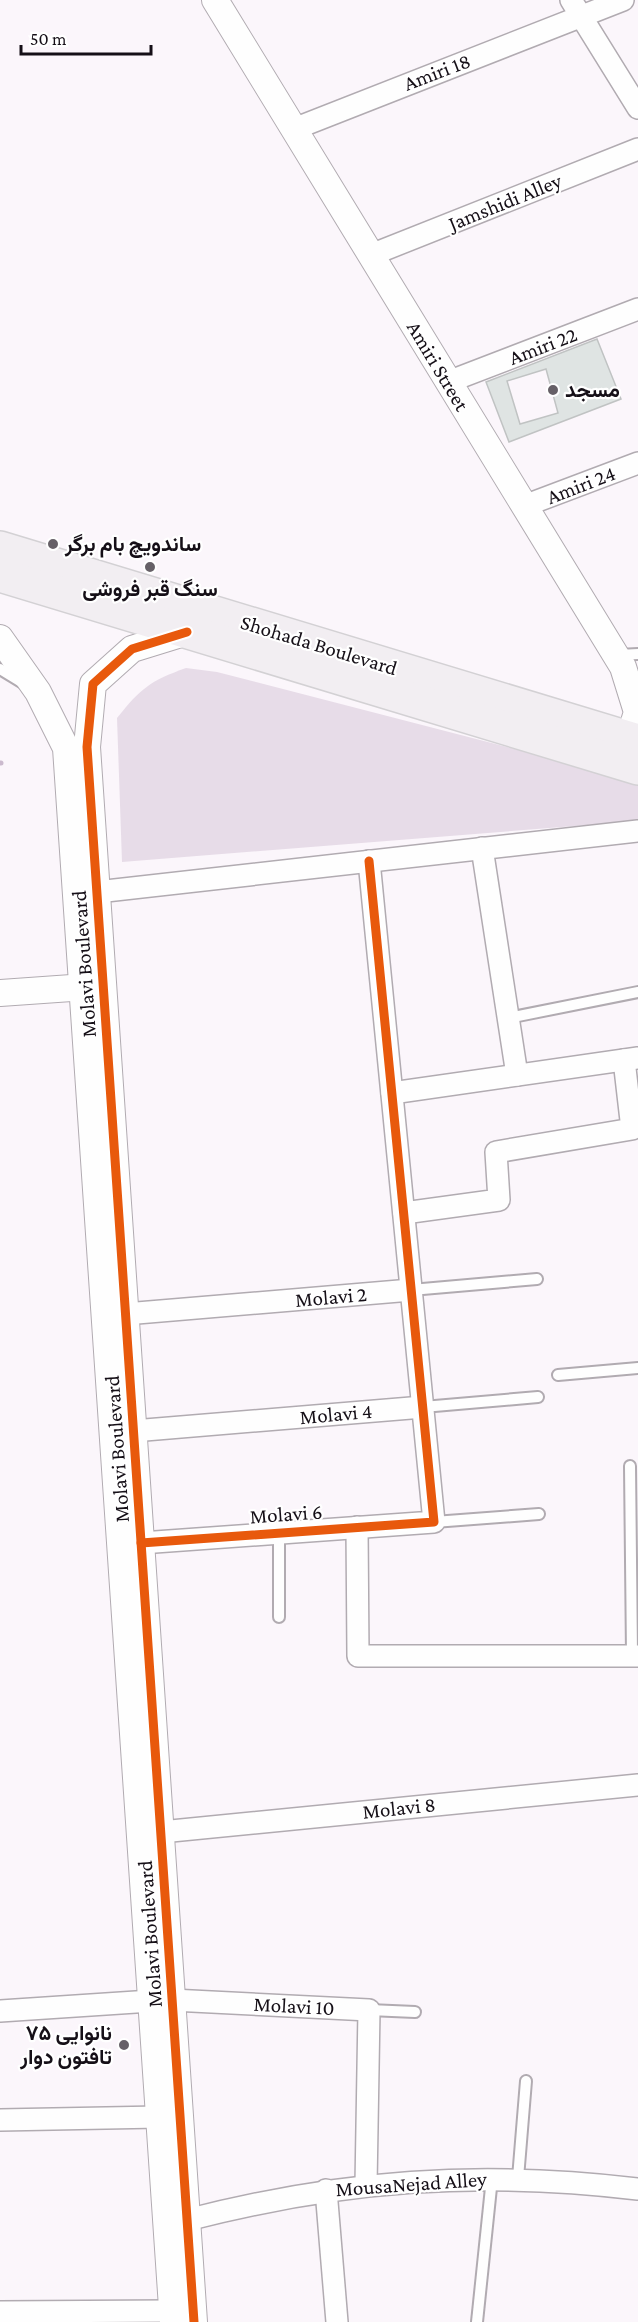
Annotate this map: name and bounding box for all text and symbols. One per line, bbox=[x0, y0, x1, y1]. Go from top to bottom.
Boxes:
scale bar bbox=[21, 18, 152, 56]
text: 50 m bbox=[30, 29, 67, 49]
street label: Amiri 18 bbox=[400, 48, 474, 96]
street label: Jamshidi Alley bbox=[443, 168, 565, 236]
street label: Amiri Street bbox=[402, 317, 475, 416]
street label: Amiri 22 bbox=[505, 322, 581, 370]
place label: مسجد bbox=[565, 378, 620, 402]
marker: مسجد bbox=[546, 383, 560, 397]
street label: Amiri 24 bbox=[543, 461, 619, 509]
place label: ساندویچ بام برگر bbox=[64, 532, 201, 558]
marker: ساندویچ بام برگر bbox=[46, 537, 60, 551]
marker: سنگ قبر فروشی bbox=[143, 560, 157, 574]
place label: سنگ قبر فروشی bbox=[82, 577, 218, 602]
street label: Shohada Boulevard bbox=[238, 610, 400, 680]
street label: Molavi Boulevard bbox=[67, 890, 101, 1038]
street label: Molavi 2 bbox=[294, 1282, 368, 1312]
street label: Molavi Boulevard bbox=[100, 1375, 134, 1523]
street label: Molavi 4 bbox=[299, 1399, 373, 1429]
street label: Molavi 6 bbox=[249, 1499, 323, 1529]
street label: Molavi 8 bbox=[361, 1792, 437, 1824]
street label: Molavi Boulevard bbox=[133, 1860, 167, 2008]
street label: Molavi 10 bbox=[253, 1992, 335, 2020]
place label: نانوایی ۷۵ تافتون دوار bbox=[19, 2021, 112, 2070]
marker: نانوایی ۷۵ تافتون دوار bbox=[117, 2038, 131, 2052]
street label: MousaNejad Alley bbox=[335, 2167, 488, 2201]

